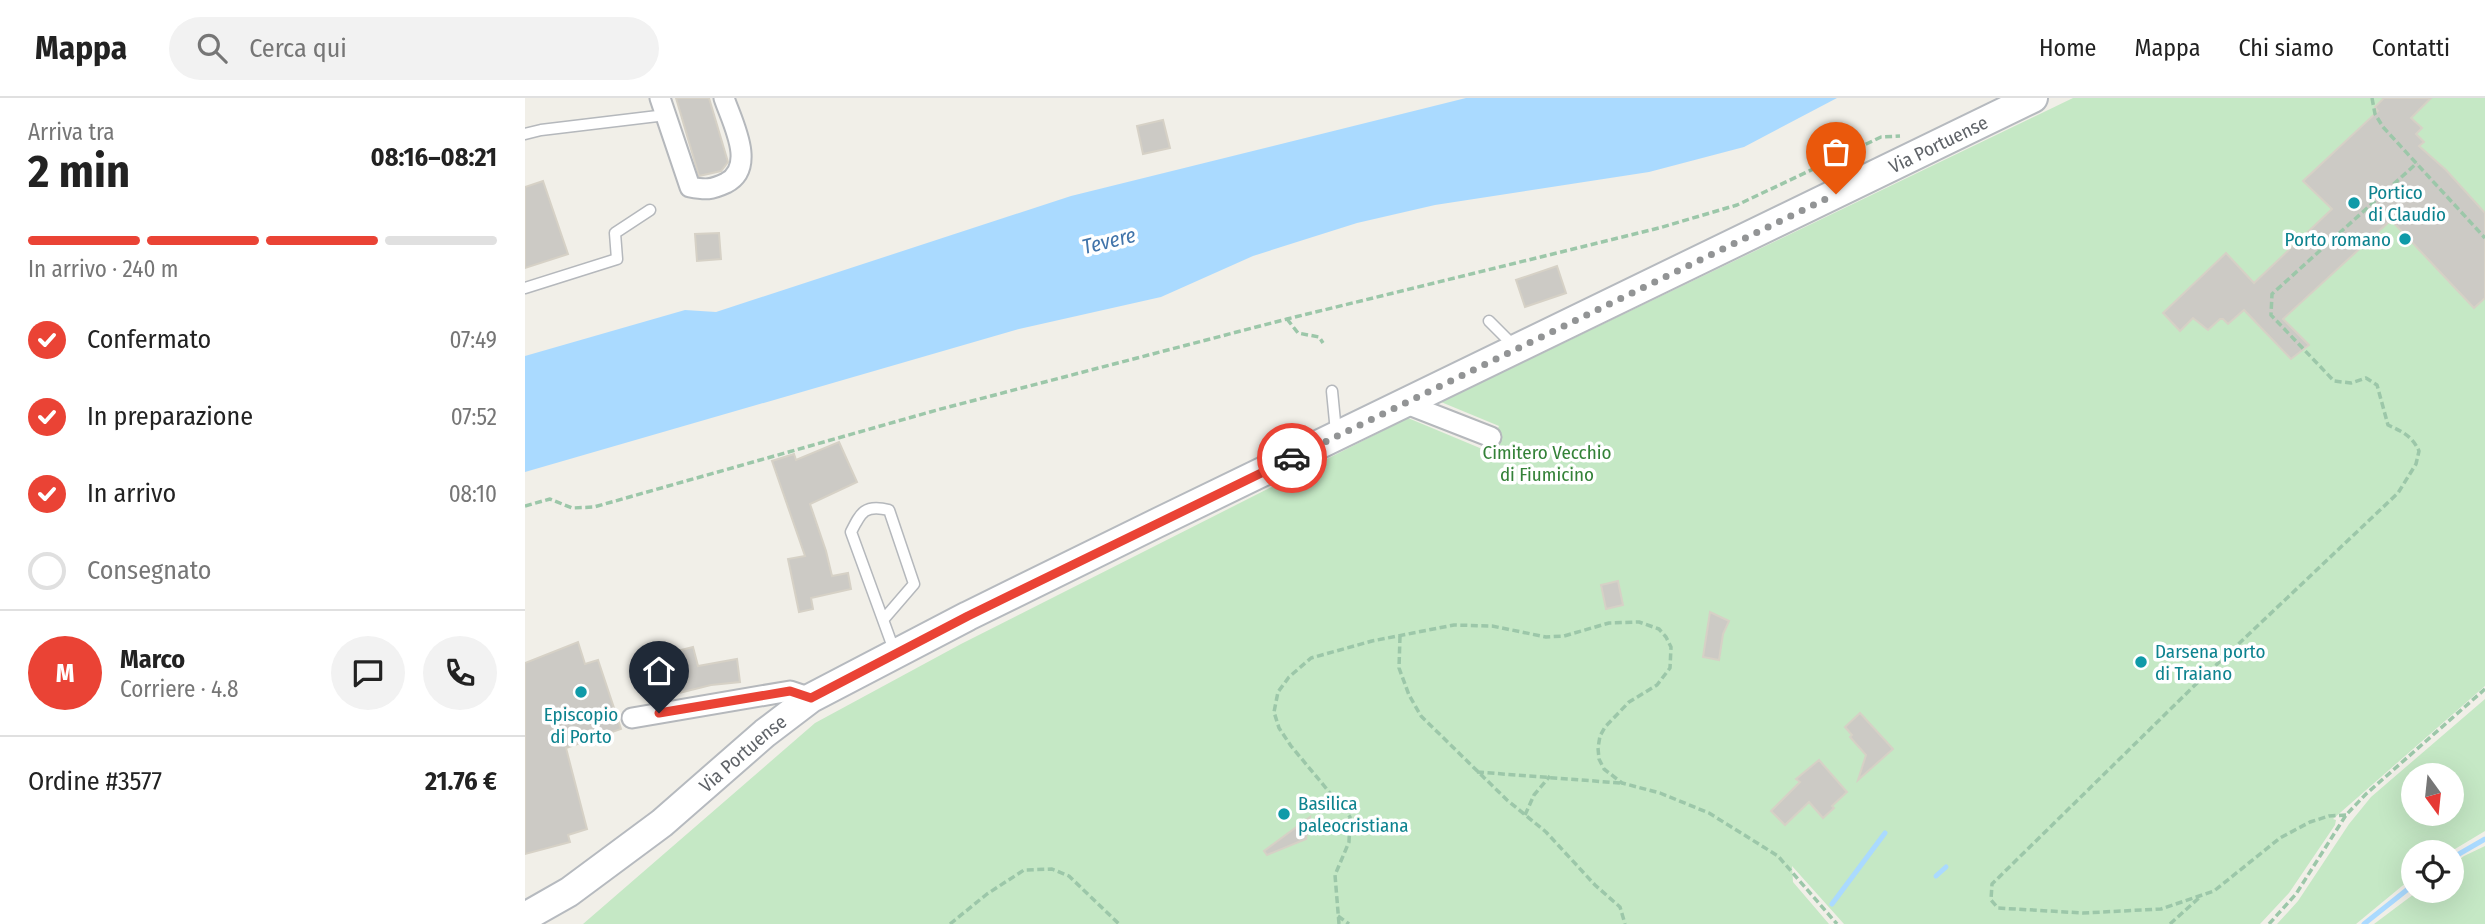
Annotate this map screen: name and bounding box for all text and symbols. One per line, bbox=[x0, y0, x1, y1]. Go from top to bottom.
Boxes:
search box bbox=[169, 17, 659, 80]
text: Mappa bbox=[35, 28, 127, 68]
icon: search bbox=[193, 29, 231, 67]
text: Cerca qui bbox=[249, 33, 347, 64]
text: Home bbox=[2039, 34, 2096, 62]
text: Mappa bbox=[2134, 34, 2200, 62]
text: Chi siamo bbox=[2238, 34, 2334, 62]
text: Contatti bbox=[2372, 34, 2450, 62]
street label: Via Portuense bbox=[1885, 110, 1991, 178]
text: Arriva tra bbox=[28, 118, 115, 146]
pin bbox=[1806, 122, 1866, 194]
icon: bag bbox=[1817, 133, 1855, 171]
text: 08:16–08:21 bbox=[371, 142, 497, 173]
text: 2 min bbox=[28, 144, 130, 199]
place label: Portico di Claudio bbox=[2368, 181, 2446, 226]
marker: Portico di Claudio bbox=[2346, 195, 2362, 211]
water label: Tevere bbox=[1080, 222, 1139, 260]
place label: Porto romano bbox=[2285, 228, 2391, 251]
marker: Porto romano bbox=[2397, 231, 2413, 247]
text: In arrivo · 240 m bbox=[28, 255, 179, 283]
icon: check bbox=[28, 321, 66, 359]
text: Confermato bbox=[87, 324, 211, 355]
text: 07:49 bbox=[449, 326, 497, 354]
icon: check bbox=[28, 398, 66, 436]
text: In preparazione bbox=[87, 401, 253, 432]
text: 07:52 bbox=[451, 403, 497, 431]
courier bbox=[1257, 423, 1327, 493]
icon: car bbox=[1273, 439, 1311, 477]
park label: Cimitero Vecchio di Fiumicino bbox=[1483, 441, 1612, 486]
icon: check bbox=[28, 475, 66, 513]
text: In arrivo bbox=[87, 478, 176, 509]
text: 08:10 bbox=[449, 480, 497, 508]
text: Consegnato bbox=[87, 555, 211, 586]
button: chat bbox=[331, 636, 405, 710]
button: phone bbox=[423, 636, 497, 710]
place label: Darsena porto di Traiano bbox=[2155, 640, 2265, 685]
pin bbox=[629, 641, 689, 713]
text: Marco bbox=[120, 644, 185, 675]
icon: home bbox=[640, 652, 678, 690]
marker: Darsena porto di Traiano bbox=[2133, 654, 2149, 670]
text: M bbox=[56, 658, 74, 689]
text: Corriere · 4.8 bbox=[120, 675, 238, 703]
marker: Episcopio di Porto bbox=[573, 684, 589, 700]
place label: Episcopio di Porto bbox=[544, 703, 618, 748]
street label: Via Portuense bbox=[694, 710, 791, 797]
north arrow bbox=[2401, 763, 2464, 826]
map controls bbox=[2401, 763, 2464, 903]
text: Ordine #3577 bbox=[28, 766, 162, 797]
text: 21.76 € bbox=[425, 766, 497, 797]
place label: Basilica paleocristiana bbox=[1298, 792, 1409, 837]
marker: Basilica paleocristiana bbox=[1276, 806, 1292, 822]
button: locate bbox=[2401, 840, 2464, 903]

